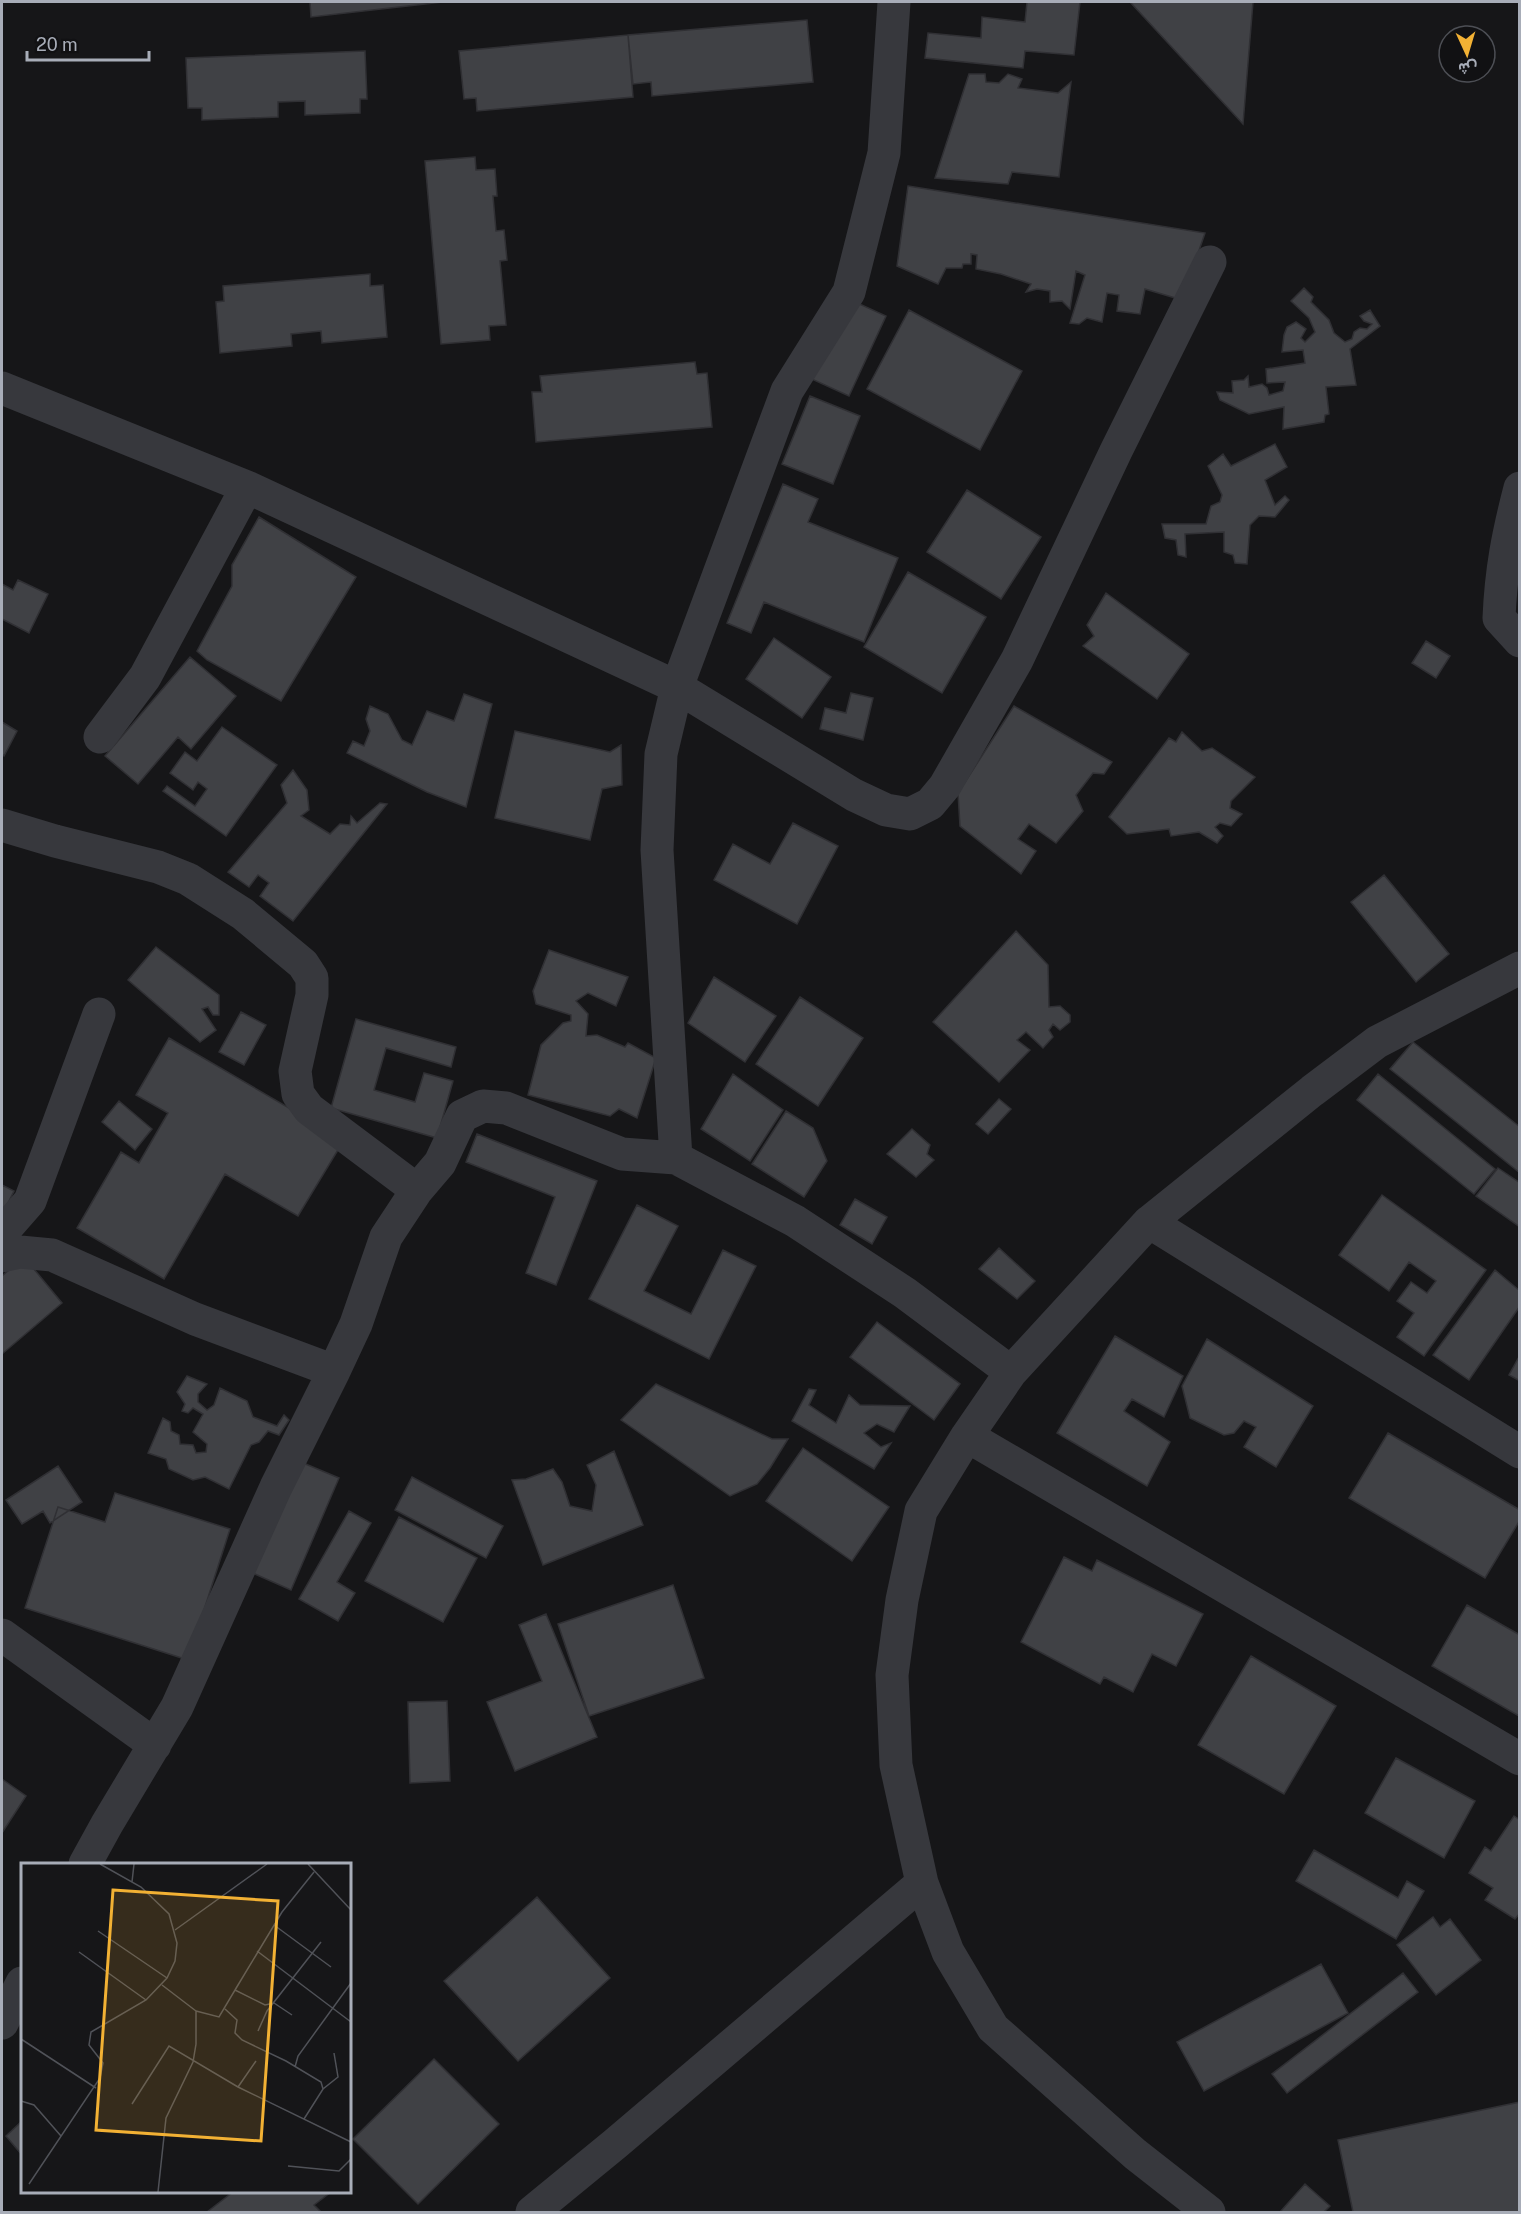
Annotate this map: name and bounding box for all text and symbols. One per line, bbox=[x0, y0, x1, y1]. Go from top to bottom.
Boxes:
scale bar bbox=[27, 24, 148, 62]
north arrow bbox=[1437, 24, 1497, 84]
text: 20 m bbox=[36, 34, 78, 55]
text: ش bbox=[1458, 58, 1478, 79]
inset map bbox=[21, 1863, 351, 2193]

